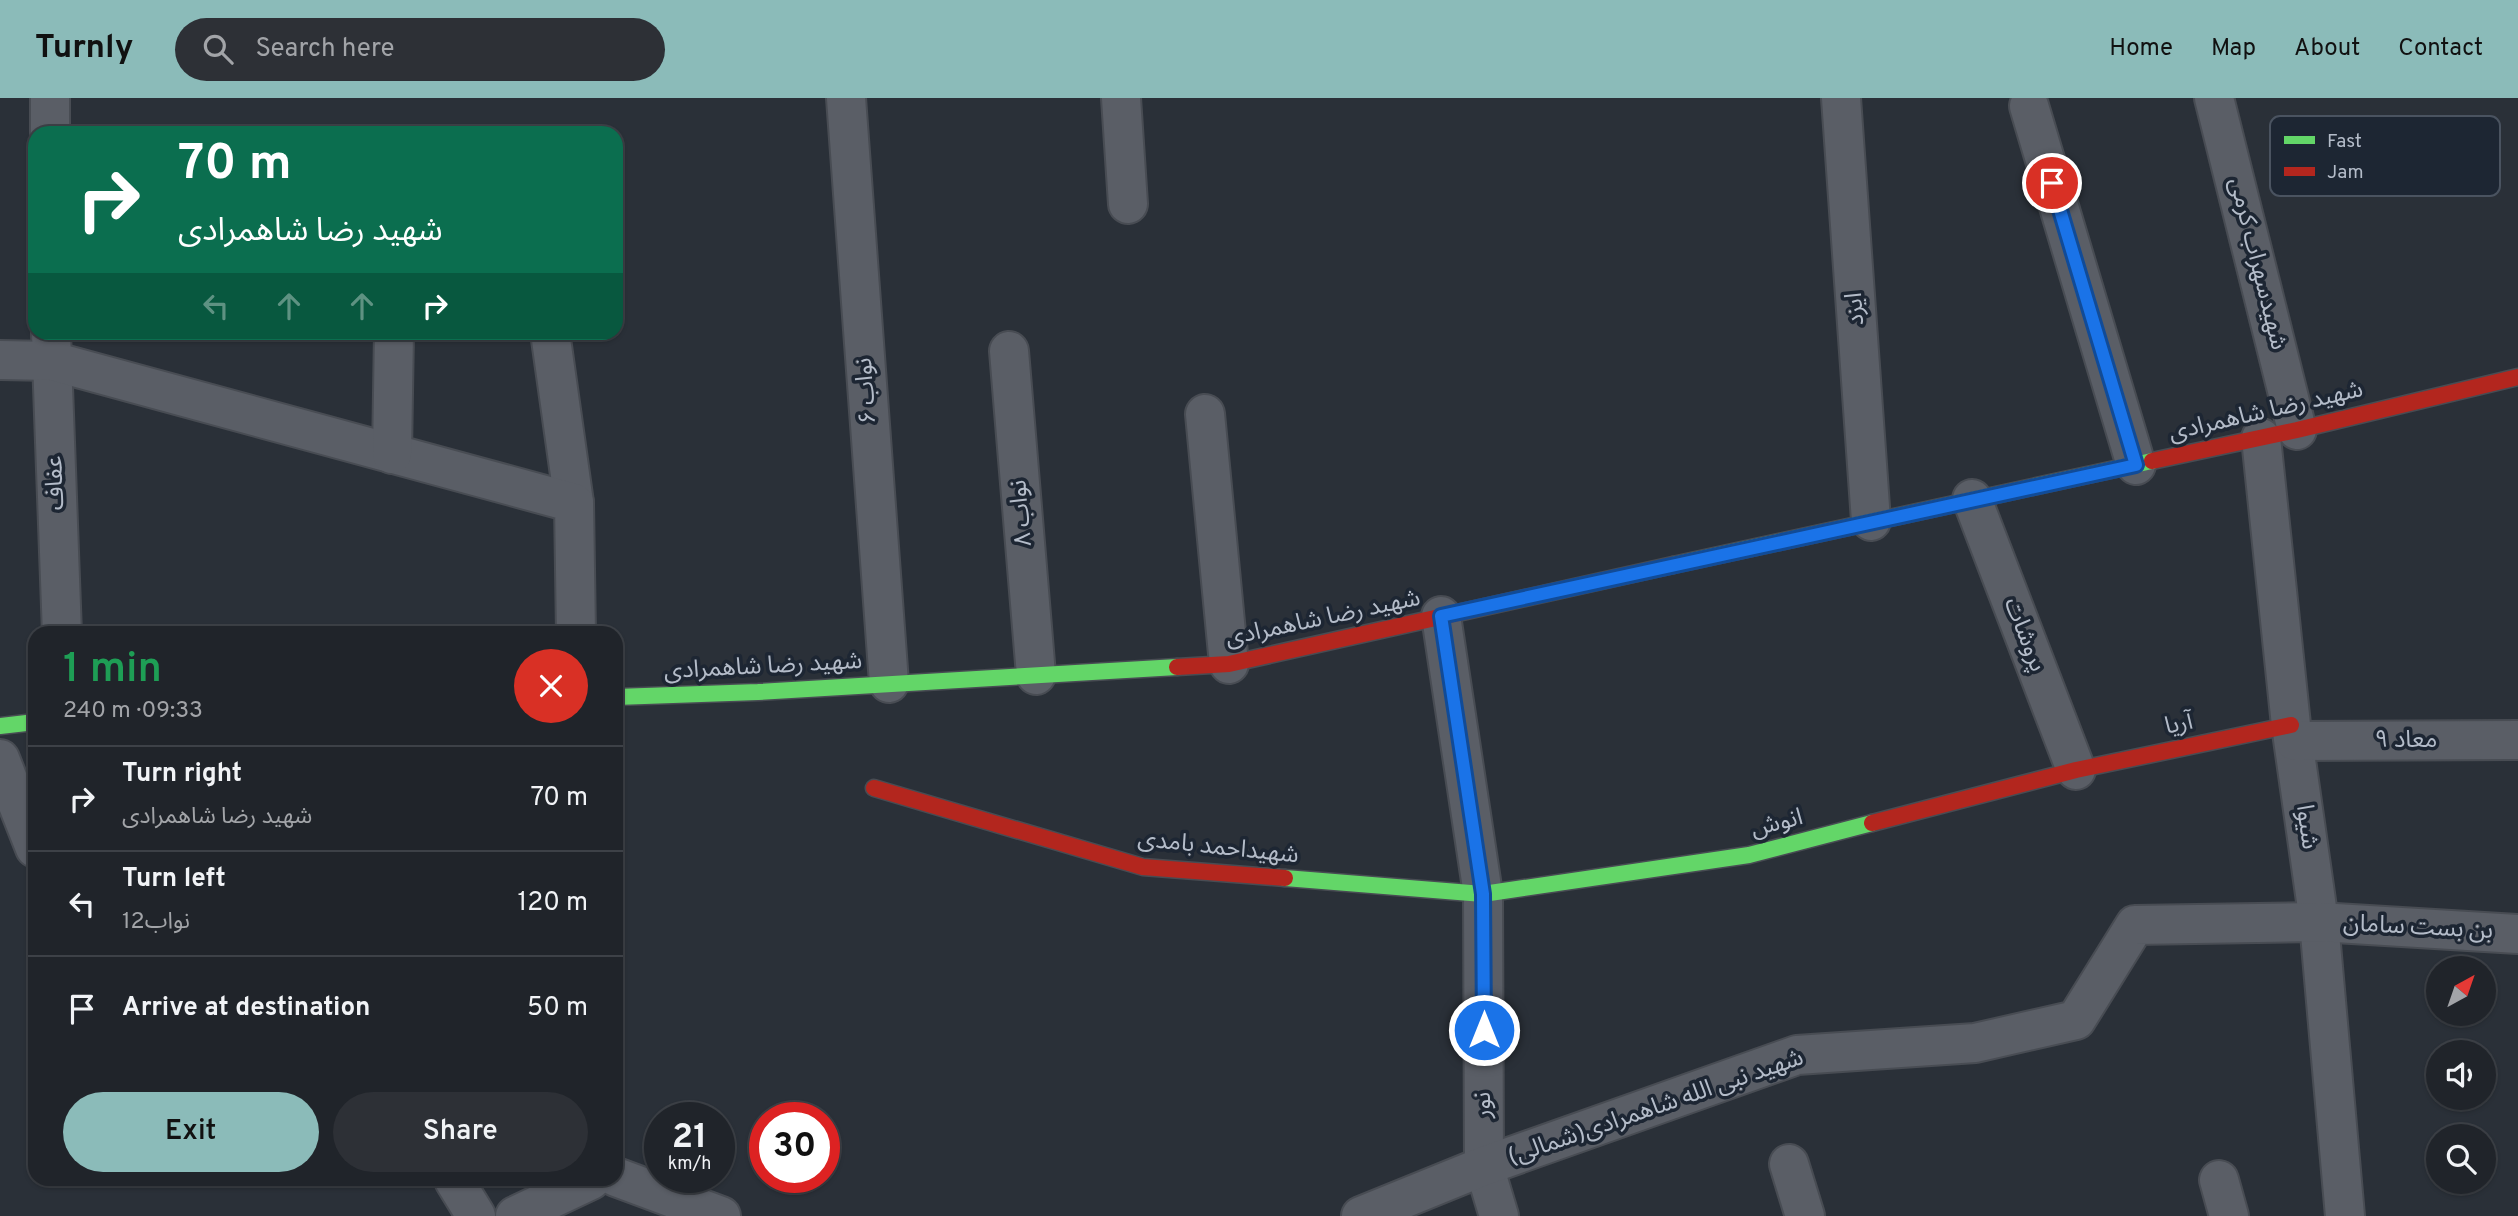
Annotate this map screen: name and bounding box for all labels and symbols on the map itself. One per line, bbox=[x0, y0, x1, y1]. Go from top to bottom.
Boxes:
legend bbox=[2270, 116, 2500, 196]
text: Fast bbox=[2327, 130, 2362, 154]
pin bbox=[2022, 153, 2082, 213]
text: Jam bbox=[2327, 161, 2364, 185]
street label: شهیدسهراب کرمی bbox=[2221, 175, 2293, 353]
street label: ایزد bbox=[1840, 291, 1872, 327]
street label: نواب ۶ bbox=[850, 357, 884, 425]
street label: شهید رضا شاهمرادی bbox=[2166, 375, 2366, 449]
street label: عفاف bbox=[40, 455, 72, 511]
street label: نواب ۸ bbox=[1004, 478, 1040, 548]
street label: شهید رضا شاهمرادی bbox=[1223, 584, 1423, 654]
street label: پروشات bbox=[1996, 594, 2052, 676]
street label: شهید رضا شاهمرادی bbox=[663, 647, 863, 687]
street label: آریا bbox=[2162, 707, 2197, 743]
street label: معاد ۹ bbox=[2375, 726, 2437, 756]
street label: انوش bbox=[1748, 803, 1806, 845]
street label: شیوا bbox=[2288, 803, 2324, 851]
street label: شهیداحمد بامدی bbox=[1136, 825, 1300, 871]
street label: بن بست سامان bbox=[2342, 909, 2494, 947]
north arrow bbox=[2426, 956, 2496, 1026]
position arrow bbox=[1447, 993, 1521, 1067]
street label: شهید نبی الله شاهمرادی(شمالی) bbox=[1504, 1043, 1808, 1173]
street label: نور bbox=[1469, 1092, 1499, 1119]
speed limit sign: 30 bbox=[749, 1102, 840, 1193]

